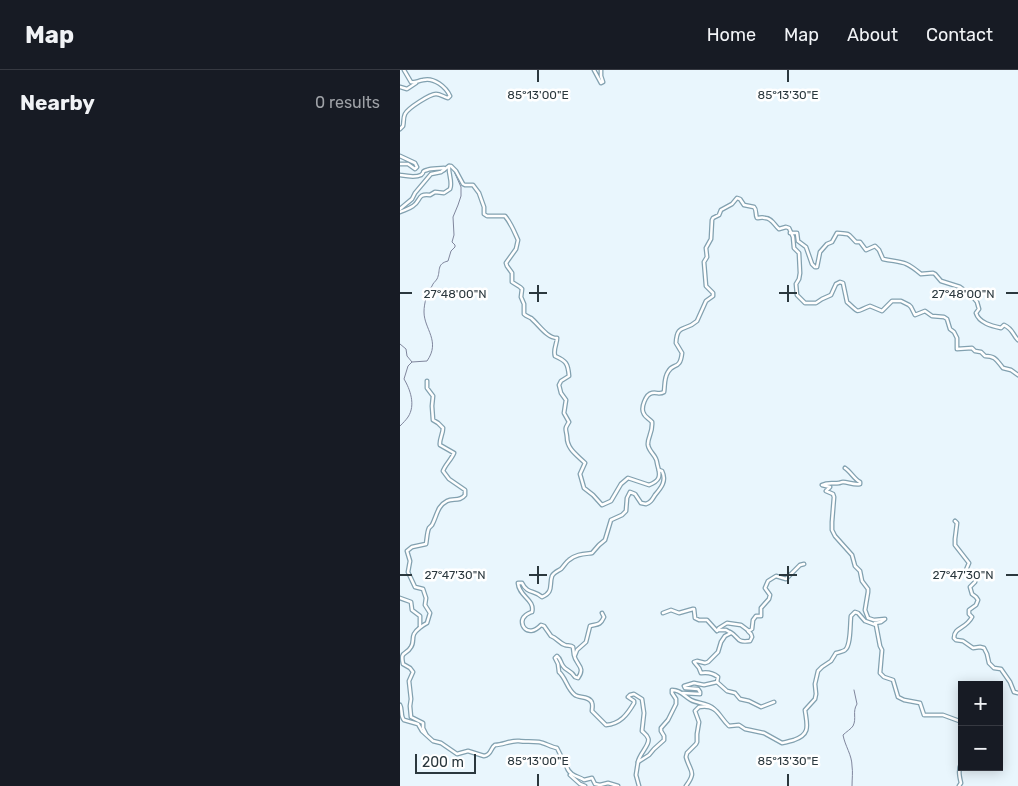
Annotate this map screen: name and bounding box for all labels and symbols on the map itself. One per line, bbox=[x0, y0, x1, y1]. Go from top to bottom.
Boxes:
text: 85°13'00"E bbox=[507, 88, 569, 102]
text: 85°13'30"E bbox=[758, 88, 818, 102]
text: 27°48'00"N bbox=[423, 287, 487, 301]
text: 27°48'00"N bbox=[931, 287, 995, 301]
text: 27°47'30"N bbox=[424, 568, 486, 582]
text: 27°47'30"N bbox=[932, 568, 994, 582]
scale bar bbox=[415, 751, 476, 774]
text: 85°13'00"E bbox=[507, 754, 569, 768]
text: 85°13'30"E bbox=[758, 754, 818, 768]

